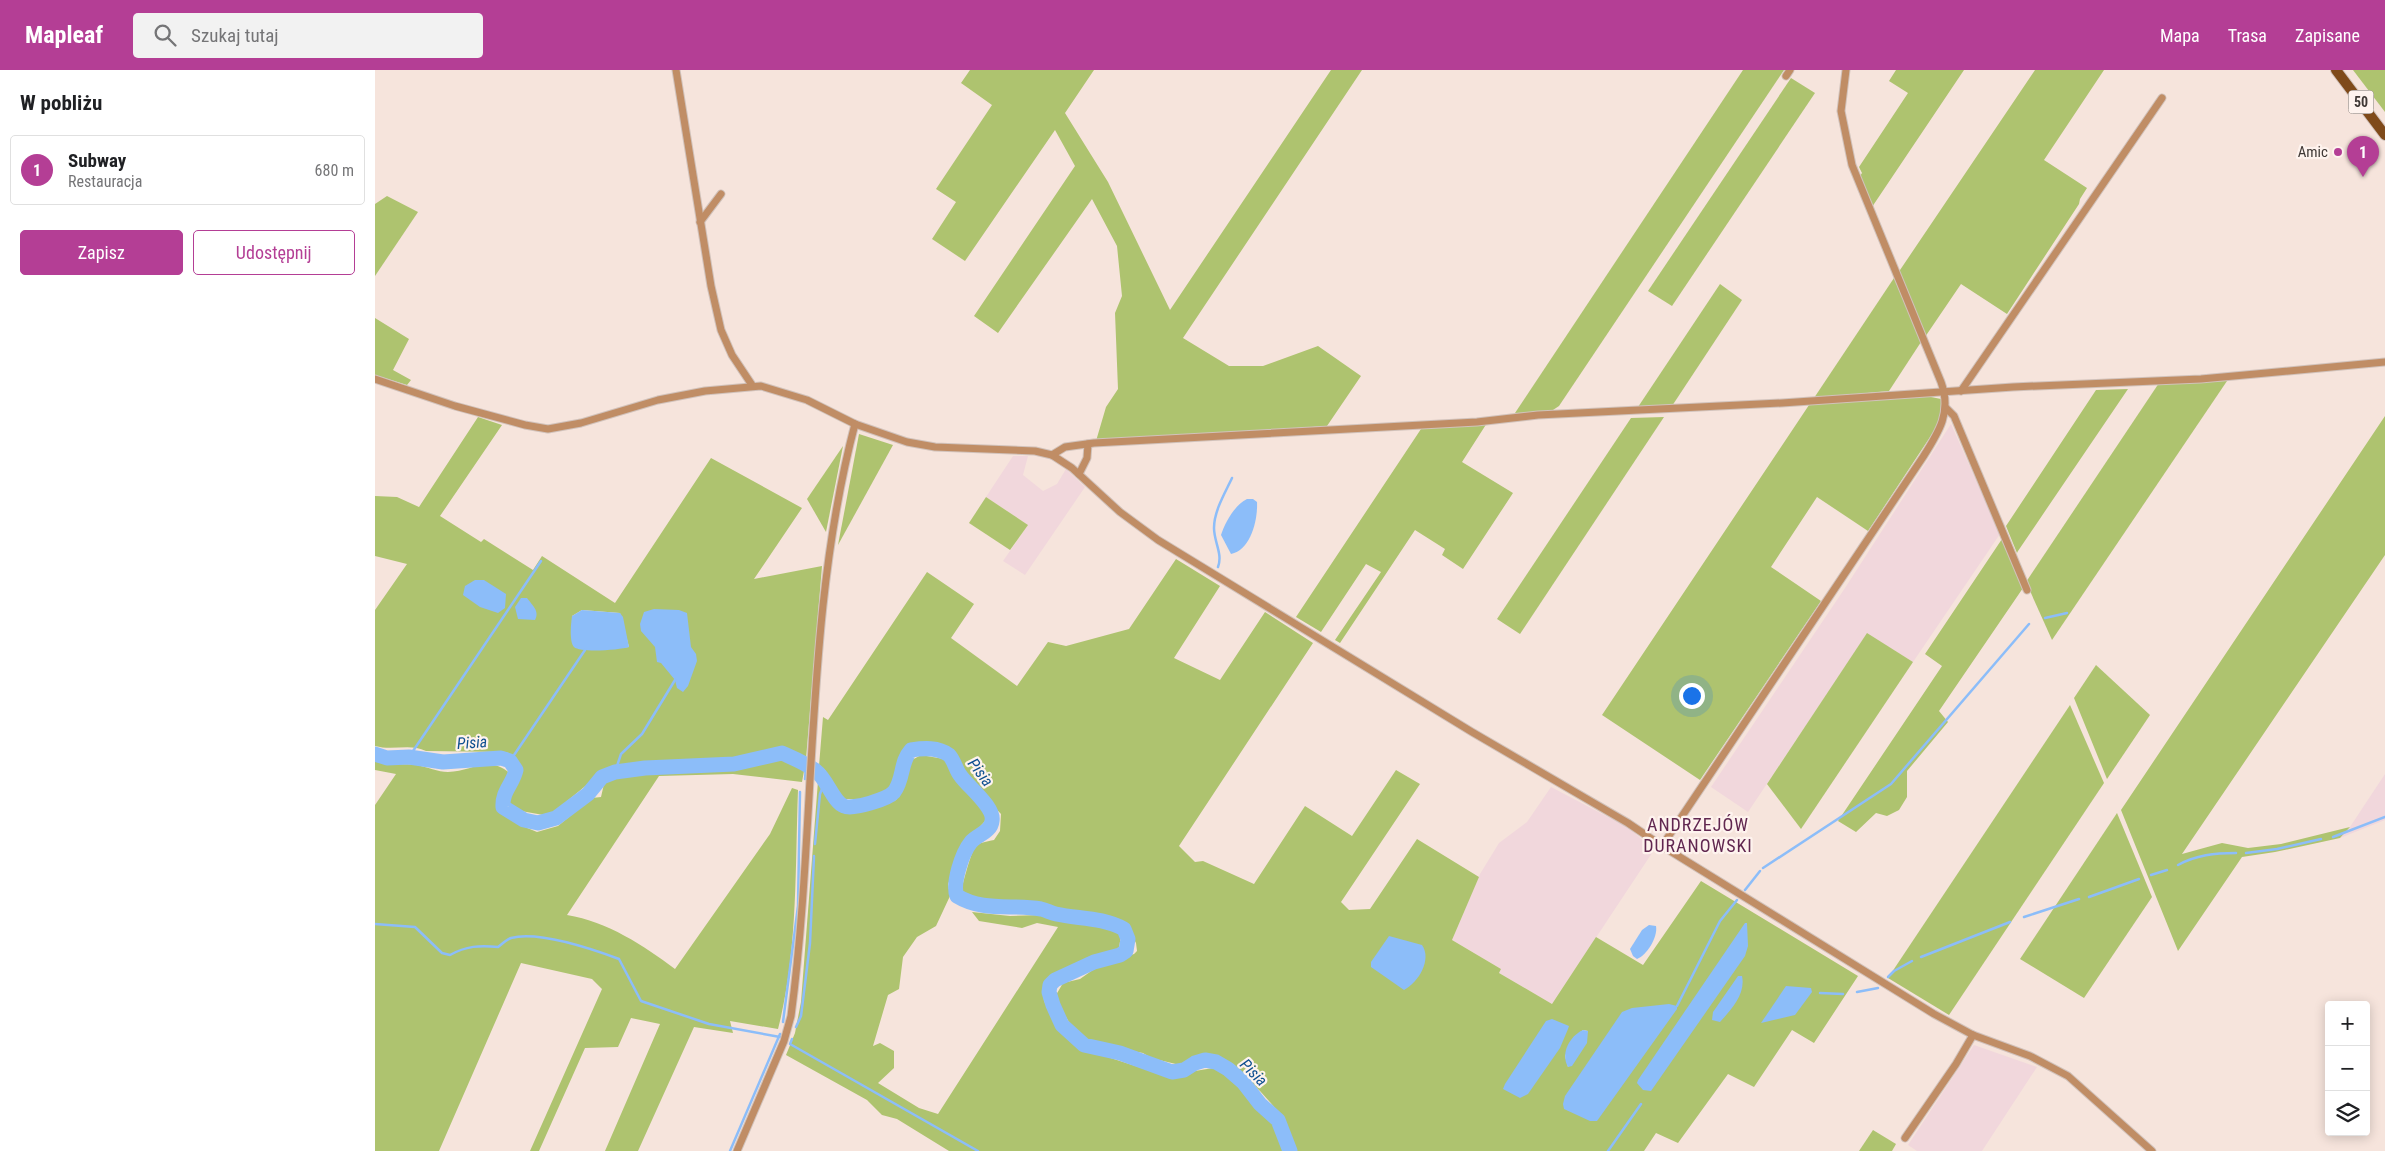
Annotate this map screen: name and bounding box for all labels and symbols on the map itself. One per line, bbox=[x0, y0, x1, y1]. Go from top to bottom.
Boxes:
road number: 50 bbox=[2349, 91, 2373, 114]
pin: 1 bbox=[2347, 136, 2379, 177]
place label: Amic bbox=[2298, 143, 2328, 161]
marker: Amic bbox=[2332, 146, 2344, 158]
your location bbox=[1679, 683, 1705, 709]
water label: Pisia bbox=[456, 732, 488, 753]
water label: Pisia bbox=[964, 755, 997, 790]
district label: ANDRZEJÓW DURANOWSKI bbox=[1643, 814, 1753, 856]
water label: Pisia bbox=[1236, 1055, 1271, 1090]

